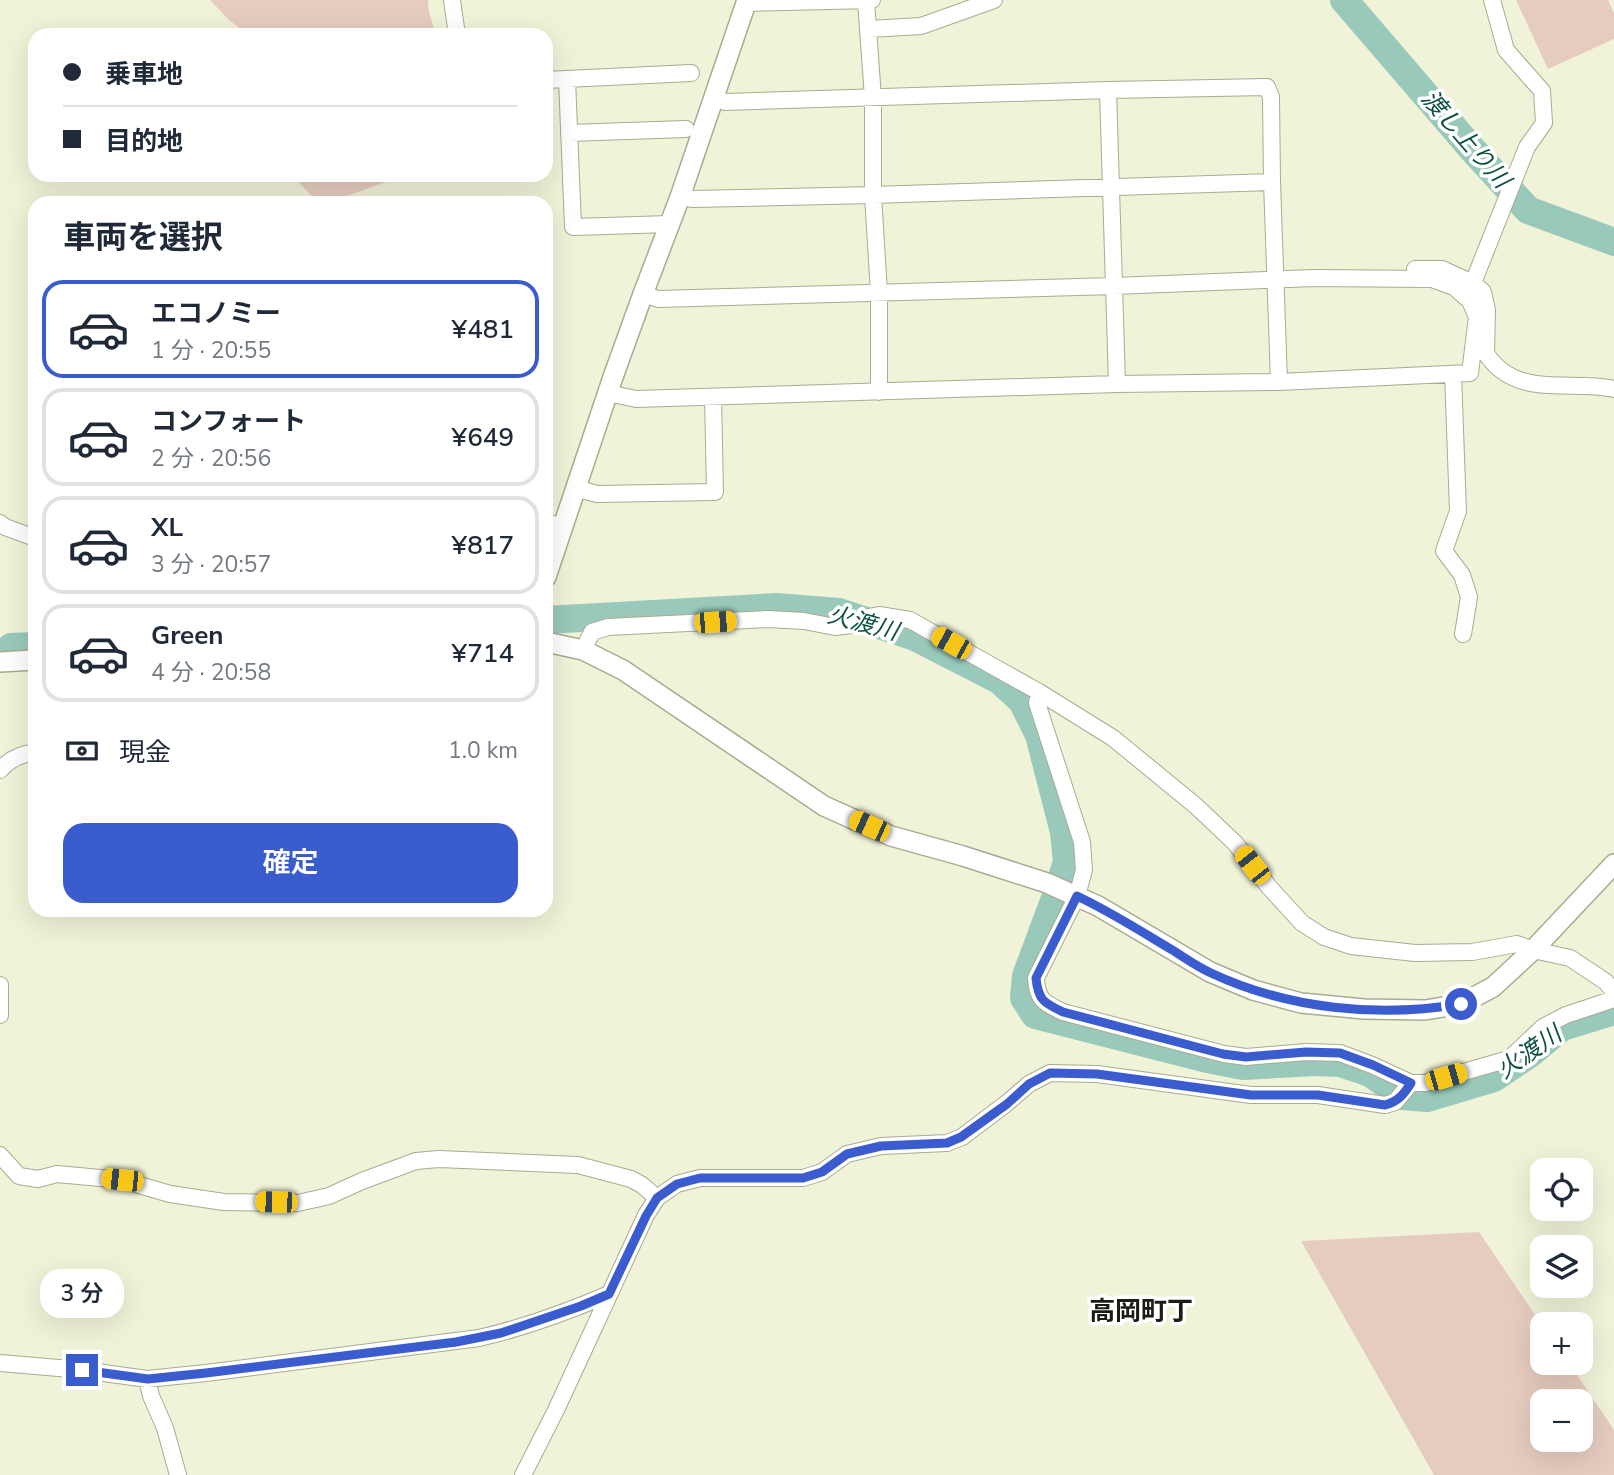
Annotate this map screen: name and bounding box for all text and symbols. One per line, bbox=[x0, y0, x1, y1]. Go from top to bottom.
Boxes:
text: 乗車地 bbox=[105, 57, 183, 92]
water label: 渡し上り川 bbox=[1415, 83, 1519, 197]
text: 目的地 bbox=[105, 124, 183, 159]
text: 車両を選択 bbox=[63, 216, 223, 259]
text: エコノミー bbox=[151, 296, 281, 331]
icon: car bbox=[67, 298, 130, 361]
text: ¥481 bbox=[452, 312, 514, 347]
text: 1 分 · 20:55 bbox=[151, 335, 271, 366]
text: コンフォート bbox=[151, 404, 306, 439]
icon: car bbox=[67, 406, 130, 469]
text: ¥649 bbox=[452, 420, 514, 455]
text: 2 分 · 20:56 bbox=[151, 443, 271, 474]
text: XL bbox=[151, 510, 183, 545]
icon: car bbox=[67, 514, 130, 577]
text: ¥817 bbox=[452, 528, 514, 563]
text: 3 分 · 20:57 bbox=[151, 549, 271, 580]
water label: 火渡川 bbox=[824, 598, 905, 649]
car bbox=[694, 610, 737, 634]
text: Green bbox=[151, 618, 224, 653]
icon: car bbox=[67, 622, 130, 685]
car bbox=[928, 624, 975, 662]
text: ¥714 bbox=[452, 636, 514, 671]
text: 4 分 · 20:58 bbox=[151, 657, 271, 688]
icon: cash bbox=[63, 732, 101, 770]
text: 現金 bbox=[119, 735, 171, 770]
text: 1.0 km bbox=[448, 735, 518, 766]
car bbox=[846, 808, 893, 844]
button: 確定 bbox=[63, 823, 518, 903]
car bbox=[1231, 842, 1274, 888]
route start bbox=[1445, 988, 1477, 1020]
water label: 火渡川 bbox=[1490, 1017, 1570, 1086]
car bbox=[1423, 1061, 1470, 1093]
map controls bbox=[1530, 1158, 1593, 1452]
button: locate bbox=[1530, 1158, 1593, 1221]
car bbox=[101, 1167, 144, 1193]
car bbox=[255, 1191, 298, 1213]
button: layers bbox=[1530, 1235, 1593, 1298]
callout: 3 分 bbox=[40, 1268, 124, 1318]
text: 3 分 bbox=[61, 1278, 103, 1309]
district label: 高岡町丁 bbox=[1089, 1294, 1193, 1329]
button: + bbox=[1530, 1312, 1593, 1375]
route end bbox=[66, 1354, 98, 1386]
button: − bbox=[1530, 1389, 1593, 1452]

